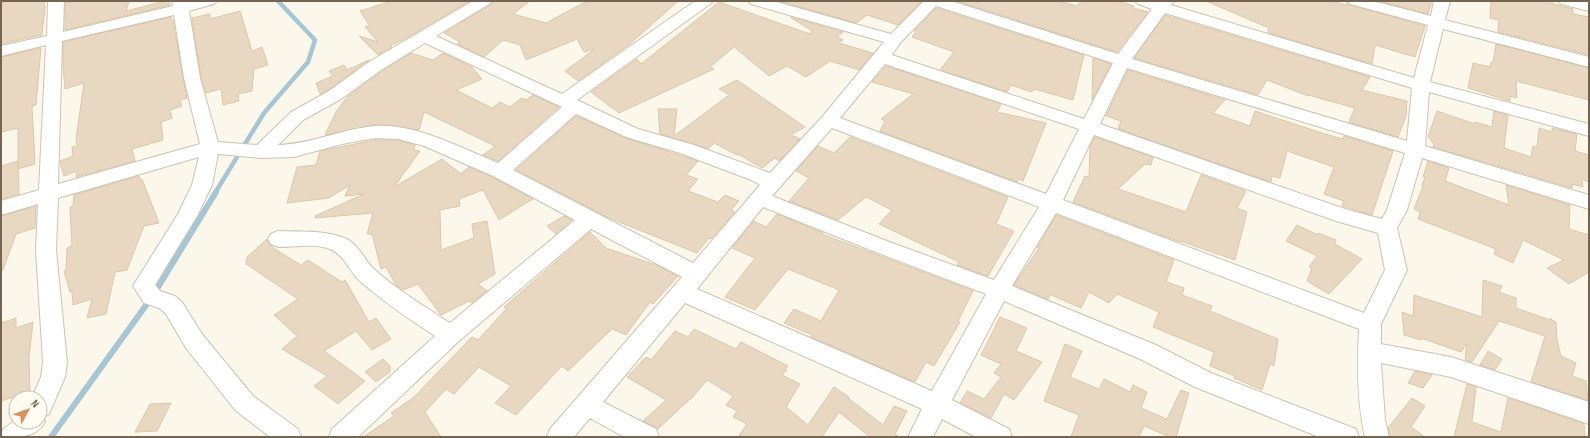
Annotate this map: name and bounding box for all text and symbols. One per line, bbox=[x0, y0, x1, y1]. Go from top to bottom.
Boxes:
north arrow bbox=[8, 390, 48, 430]
text: N bbox=[28, 397, 42, 410]

